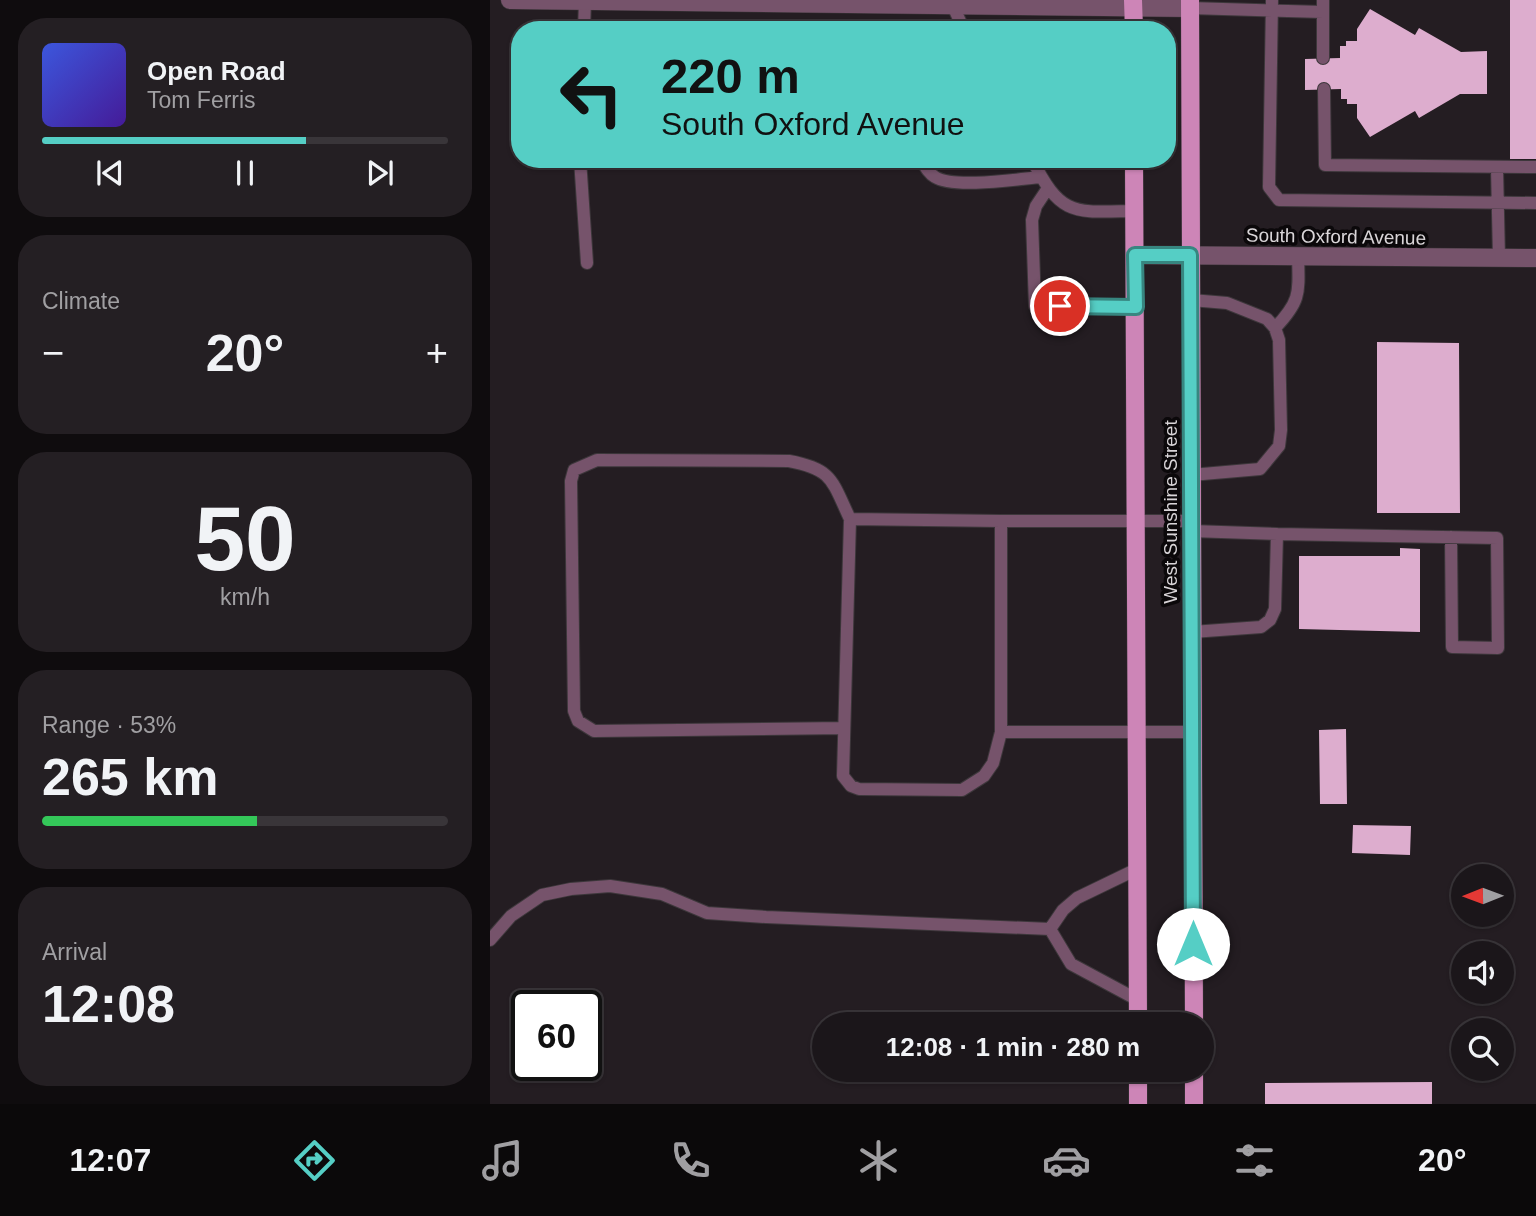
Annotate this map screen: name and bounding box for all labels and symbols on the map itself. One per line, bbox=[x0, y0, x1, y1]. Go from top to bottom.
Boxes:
street label: South Oxford Avenue bbox=[1246, 224, 1426, 249]
pin bbox=[1030, 276, 1090, 336]
street label: West Sunshine Street bbox=[1160, 420, 1181, 604]
north arrow bbox=[1451, 864, 1514, 928]
position arrow bbox=[1156, 907, 1230, 981]
speed limit sign: 60 bbox=[511, 990, 602, 1081]

